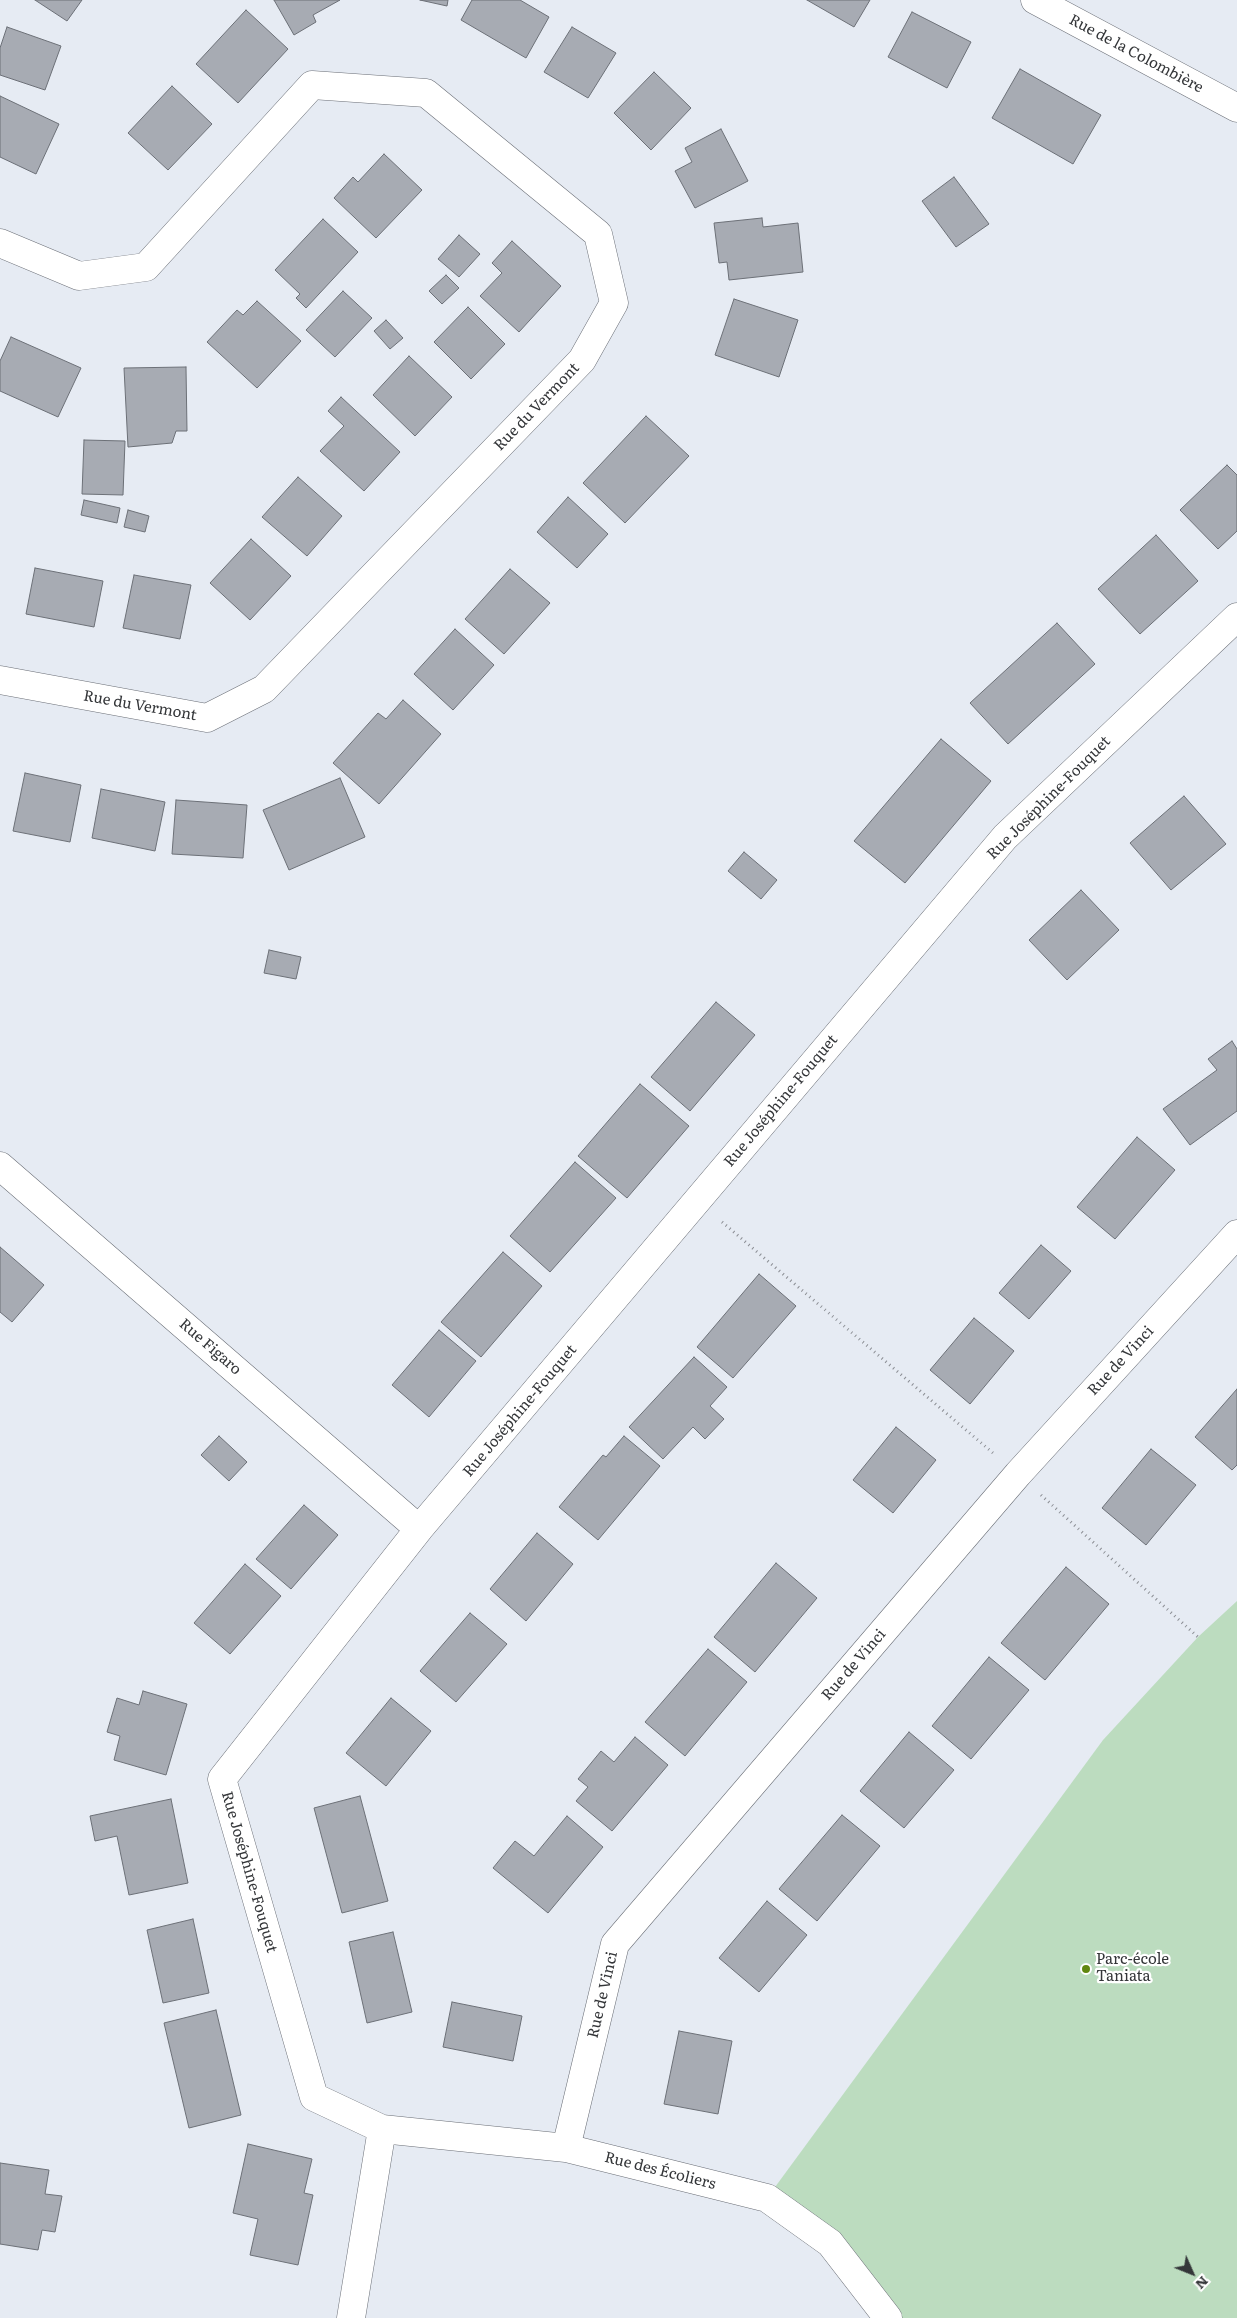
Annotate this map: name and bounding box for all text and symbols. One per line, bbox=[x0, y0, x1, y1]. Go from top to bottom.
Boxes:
street label: Rue de la Colombière bbox=[1066, 11, 1206, 97]
street label: Rue du Vermont bbox=[491, 359, 583, 455]
street label: Rue du Vermont bbox=[82, 687, 198, 725]
street label: Rue Joséphine-Fouquet bbox=[984, 733, 1114, 863]
street label: Rue Joséphine-Fouquet bbox=[720, 1031, 842, 1171]
street label: Rue Figaro bbox=[175, 1315, 245, 1379]
street label: Rue de Vinci bbox=[1084, 1323, 1158, 1399]
street label: Rue Joséphine-Fouquet bbox=[459, 1341, 581, 1481]
street label: Rue de Vinci bbox=[818, 1626, 890, 1704]
street label: Rue Joséphine-Fouquet bbox=[217, 1789, 281, 1955]
street label: Rue de Vinci bbox=[584, 1950, 622, 2040]
place label: Parc-école Taniata bbox=[1096, 1951, 1169, 1986]
marker: Parc-école Taniata bbox=[1080, 1963, 1092, 1975]
street label: Rue des Écoliers bbox=[603, 2148, 717, 2194]
north arrow bbox=[1167, 2248, 1217, 2298]
text: N bbox=[1192, 2272, 1214, 2295]

